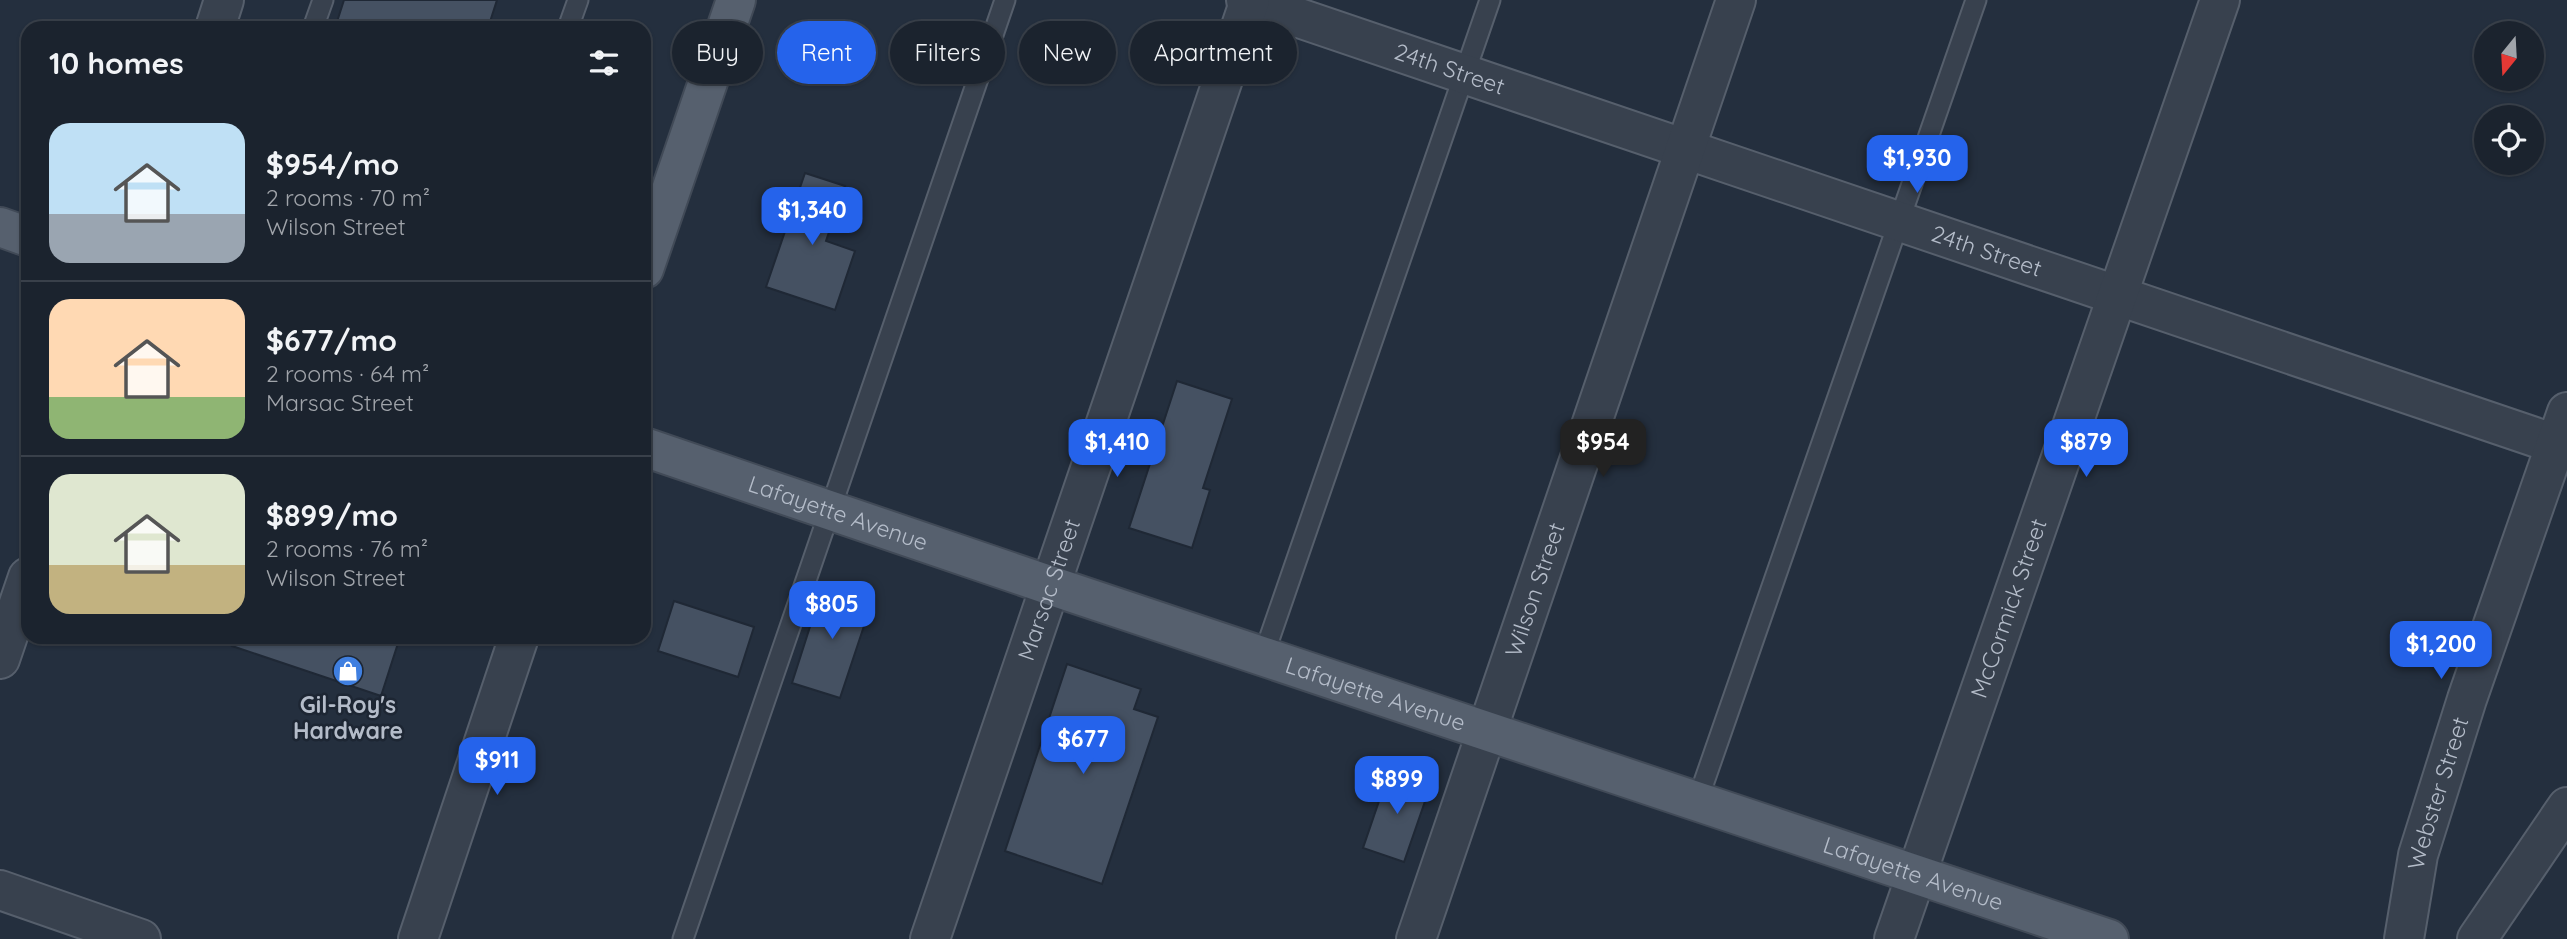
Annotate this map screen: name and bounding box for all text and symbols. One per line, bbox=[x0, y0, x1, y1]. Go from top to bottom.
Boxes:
chip: Buy bbox=[672, 21, 763, 84]
chip: Rent bbox=[777, 21, 876, 84]
chip: Filters bbox=[890, 21, 1005, 84]
chip: New bbox=[1019, 21, 1116, 84]
chip: Apartment bbox=[1130, 21, 1297, 84]
north arrow bbox=[2474, 21, 2544, 91]
map controls bbox=[2474, 21, 2544, 175]
street label: 24th Street bbox=[1391, 36, 1509, 101]
text: 10 homes bbox=[49, 44, 184, 82]
icon: filters bbox=[585, 44, 623, 82]
button: locate bbox=[2474, 105, 2544, 175]
pin: $1,930 bbox=[1860, 136, 1974, 195]
text: $1,930 bbox=[1883, 143, 1951, 172]
text: $954/mo bbox=[266, 145, 399, 183]
icon: home bbox=[105, 151, 189, 235]
text: 2 rooms · 70 m² bbox=[266, 183, 430, 212]
pin: $1,340 bbox=[755, 188, 869, 247]
text: $1,340 bbox=[778, 195, 847, 224]
text: Wilson Street bbox=[266, 212, 406, 241]
street label: 24th Street bbox=[1928, 219, 2046, 283]
text: $677/mo bbox=[266, 321, 397, 359]
icon: home bbox=[105, 327, 189, 411]
text: 2 rooms · 64 m² bbox=[266, 359, 429, 388]
text: Marsac Street bbox=[266, 388, 414, 417]
pin: $1,410 bbox=[1060, 420, 1174, 479]
pin: $954 bbox=[1562, 420, 1644, 479]
pin: $879 bbox=[2045, 420, 2127, 479]
text: $1,410 bbox=[1085, 427, 1149, 456]
text: $954 bbox=[1576, 427, 1630, 456]
text: $879 bbox=[2060, 427, 2112, 456]
street label: Lafayette Avenue bbox=[745, 469, 932, 557]
text: $899/mo bbox=[266, 496, 398, 534]
icon: home bbox=[105, 502, 189, 586]
street label: McCormick Street bbox=[1964, 514, 2053, 702]
street label: Marsac Street bbox=[1011, 515, 1086, 664]
street label: Wilson Street bbox=[1498, 519, 1571, 660]
text: 2 rooms · 76 m² bbox=[266, 534, 428, 563]
text: Wilson Street bbox=[266, 563, 406, 592]
pin: $805 bbox=[791, 582, 873, 641]
text: $805 bbox=[805, 589, 859, 618]
pin: $1,200 bbox=[2384, 622, 2498, 681]
text: $1,200 bbox=[2406, 629, 2476, 658]
street label: Lafayette Avenue bbox=[1282, 650, 1469, 737]
shop icon: Gil-Roy's Hardware bbox=[331, 654, 365, 688]
place label: Gil-Roy's Hardware bbox=[293, 690, 403, 745]
street label: Webster Street bbox=[2401, 713, 2475, 871]
pin: $677 bbox=[1042, 716, 1124, 776]
text: $677 bbox=[1057, 724, 1109, 753]
pin: $911 bbox=[456, 738, 538, 797]
text: $911 bbox=[475, 745, 519, 774]
pin: $899 bbox=[1356, 756, 1438, 816]
text: $899 bbox=[1371, 764, 1423, 793]
street label: Lafayette Avenue bbox=[1820, 830, 2007, 917]

